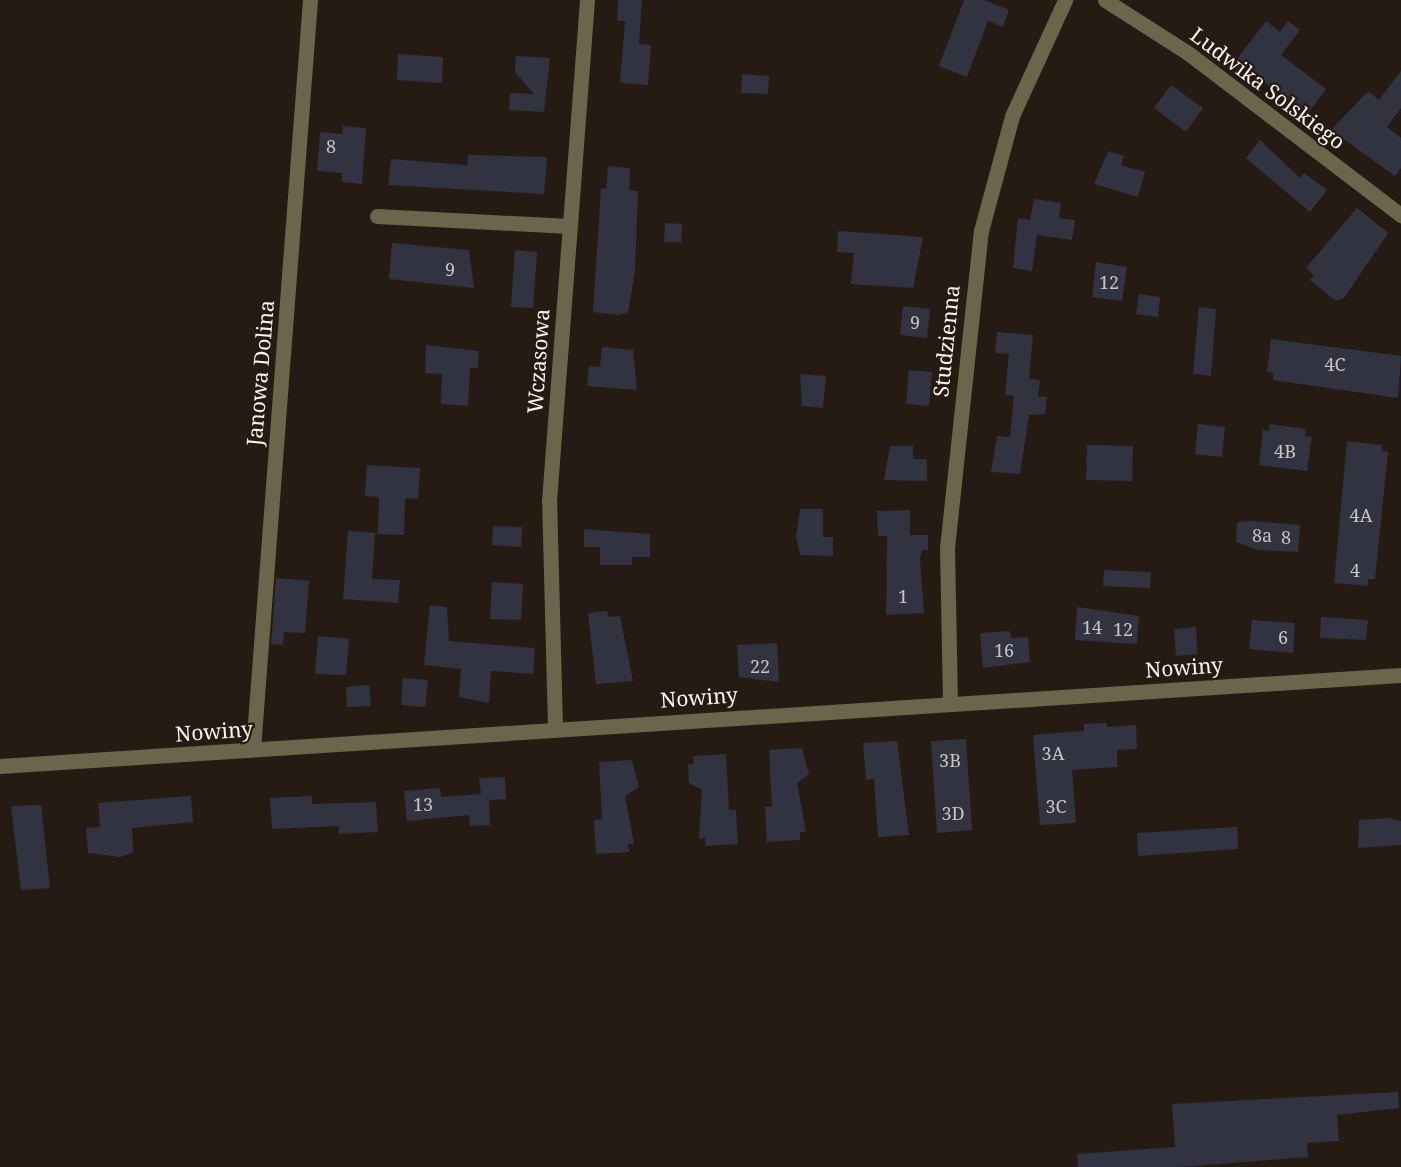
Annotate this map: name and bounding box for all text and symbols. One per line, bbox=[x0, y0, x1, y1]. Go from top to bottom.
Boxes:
street label: Ludwika Solskiego bbox=[1186, 22, 1350, 154]
house number: 8 bbox=[326, 135, 336, 157]
house number: 9 bbox=[445, 258, 455, 280]
house number: 12 bbox=[1099, 271, 1119, 293]
street label: Studzienna bbox=[928, 284, 964, 398]
street label: Janowa Dolina bbox=[241, 299, 279, 447]
street label: Wczasowa bbox=[522, 308, 554, 414]
house number: 9 bbox=[910, 311, 920, 333]
house number: 4C bbox=[1324, 353, 1346, 375]
house number: 4B bbox=[1274, 440, 1296, 462]
house number: 4A bbox=[1350, 504, 1372, 526]
house number: 8a bbox=[1252, 524, 1272, 546]
house number: 8 bbox=[1281, 526, 1291, 548]
house number: 4 bbox=[1350, 559, 1360, 581]
house number: 1 bbox=[898, 585, 908, 607]
house number: 14 bbox=[1082, 616, 1102, 638]
house number: 12 bbox=[1113, 618, 1133, 640]
house number: 6 bbox=[1278, 626, 1288, 648]
house number: 16 bbox=[994, 639, 1014, 661]
street label: Nowiny bbox=[1144, 652, 1224, 682]
house number: 22 bbox=[750, 655, 770, 677]
street label: Nowiny bbox=[659, 682, 739, 712]
street label: Nowiny bbox=[174, 716, 254, 746]
house number: 3A bbox=[1042, 742, 1064, 764]
house number: 3B bbox=[939, 749, 961, 771]
house number: 13 bbox=[413, 793, 433, 815]
house number: 3C bbox=[1045, 795, 1067, 817]
house number: 3D bbox=[941, 802, 965, 824]

